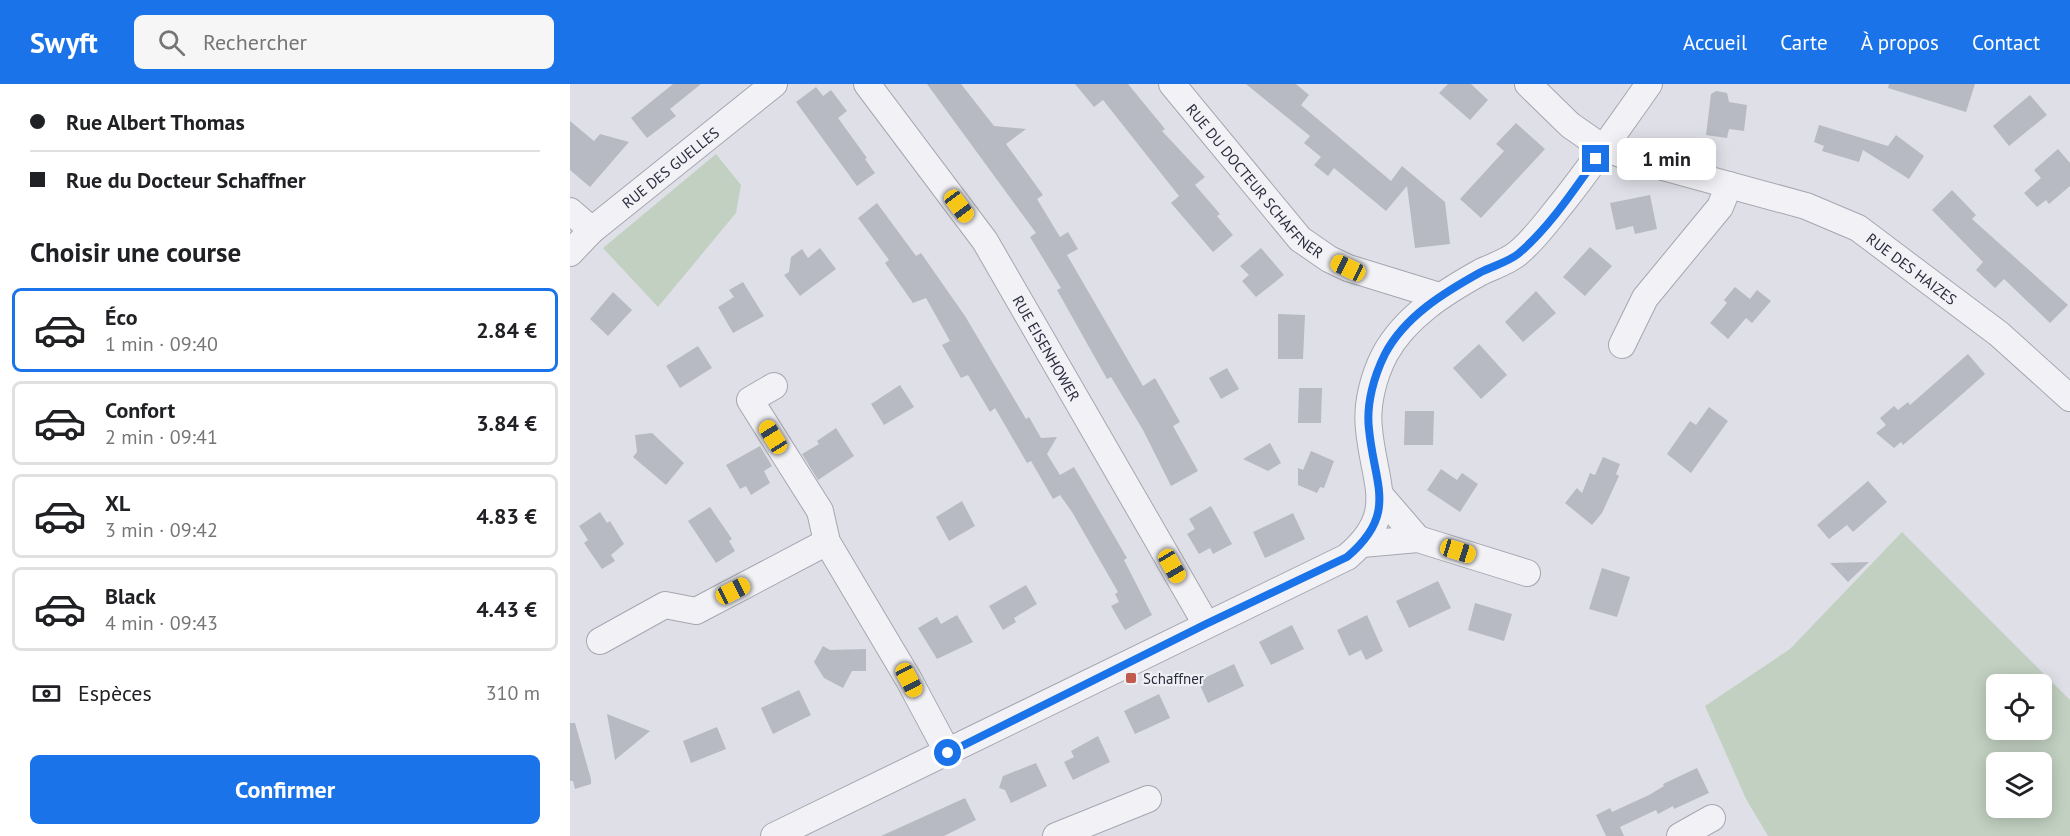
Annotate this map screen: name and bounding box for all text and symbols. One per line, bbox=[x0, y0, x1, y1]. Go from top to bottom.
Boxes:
search box bbox=[134, 15, 554, 69]
text: Swyft bbox=[30, 24, 98, 61]
icon: search bbox=[155, 26, 188, 59]
text: Rechercher bbox=[203, 28, 307, 56]
text: Accueil bbox=[1683, 29, 1747, 56]
text: Carte bbox=[1780, 29, 1828, 56]
text: À propos bbox=[1861, 29, 1939, 56]
text: Contact bbox=[1972, 29, 2040, 56]
street label: RUE DU DOCTEUR SCHAFFNER bbox=[1183, 100, 1328, 262]
text: Rue Albert Thomas bbox=[66, 108, 245, 136]
street label: RUE DES GUELLES bbox=[618, 123, 723, 212]
callout: 1 min bbox=[1617, 138, 1716, 180]
route end bbox=[1582, 145, 1609, 172]
text: 1 min bbox=[1642, 146, 1691, 172]
text: Rue du Docteur Schaffner bbox=[66, 166, 306, 194]
car bbox=[941, 186, 977, 226]
street label: RUE DES HAIZES bbox=[1863, 228, 1961, 309]
text: Choisir une course bbox=[30, 235, 241, 269]
car bbox=[1328, 252, 1368, 284]
street label: RUE EISENHOWER bbox=[1009, 292, 1085, 404]
icon: car bbox=[33, 303, 87, 357]
text: Éco bbox=[105, 303, 137, 331]
text: 2.84 € bbox=[476, 316, 537, 344]
text: 1 min · 09:40 bbox=[105, 331, 218, 357]
icon: car bbox=[33, 396, 87, 450]
text: Confort bbox=[105, 396, 175, 424]
text: 3.84 € bbox=[476, 409, 537, 437]
car bbox=[756, 417, 790, 457]
text: 2 min · 09:41 bbox=[105, 424, 218, 450]
icon: car bbox=[33, 489, 87, 543]
text: XL bbox=[105, 489, 130, 517]
text: 4.83 € bbox=[476, 502, 537, 530]
text: 3 min · 09:42 bbox=[105, 517, 218, 543]
car bbox=[1438, 537, 1478, 565]
car bbox=[1155, 546, 1189, 586]
car bbox=[713, 575, 753, 607]
icon: car bbox=[33, 582, 87, 636]
text: Black bbox=[105, 582, 156, 610]
text: 4.43 € bbox=[476, 595, 537, 623]
text: 4 min · 09:43 bbox=[105, 610, 218, 636]
car bbox=[893, 660, 925, 700]
place label: Schaffner bbox=[1143, 669, 1204, 688]
marker: Schaffner bbox=[1124, 671, 1138, 685]
map controls bbox=[1986, 674, 2052, 818]
button: locate bbox=[1986, 674, 2052, 740]
icon: cash bbox=[30, 677, 63, 710]
text: Espèces bbox=[78, 679, 152, 707]
text: 310 m bbox=[486, 680, 540, 706]
route start bbox=[934, 739, 961, 766]
button: layers bbox=[1986, 752, 2052, 818]
button: Confirmer bbox=[30, 755, 540, 824]

